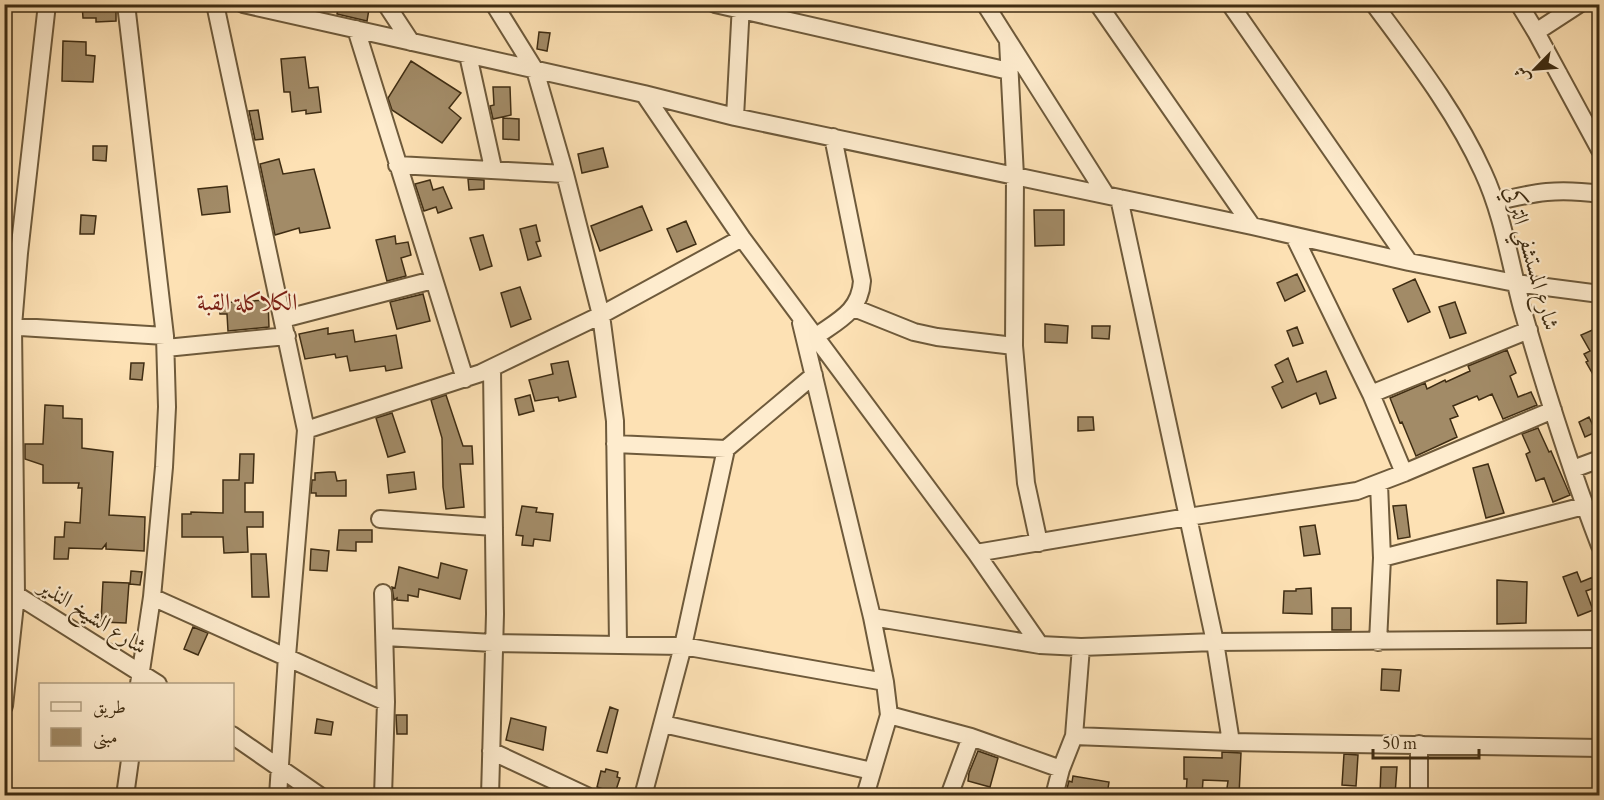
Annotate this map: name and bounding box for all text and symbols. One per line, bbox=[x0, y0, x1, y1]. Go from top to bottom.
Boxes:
north arrow bbox=[1505, 39, 1565, 99]
text: ش bbox=[1509, 63, 1535, 87]
street label: شارع المستشفي التركي bbox=[1490, 182, 1566, 336]
district label: الكلاكلة القبة bbox=[197, 286, 297, 317]
street label: شارع الشيخ النذير bbox=[29, 570, 153, 665]
legend bbox=[39, 683, 234, 761]
text: طريق bbox=[93, 695, 126, 719]
scale bar bbox=[1373, 722, 1480, 760]
text: مبنى bbox=[93, 725, 118, 750]
text: 50 m bbox=[1382, 731, 1417, 754]

